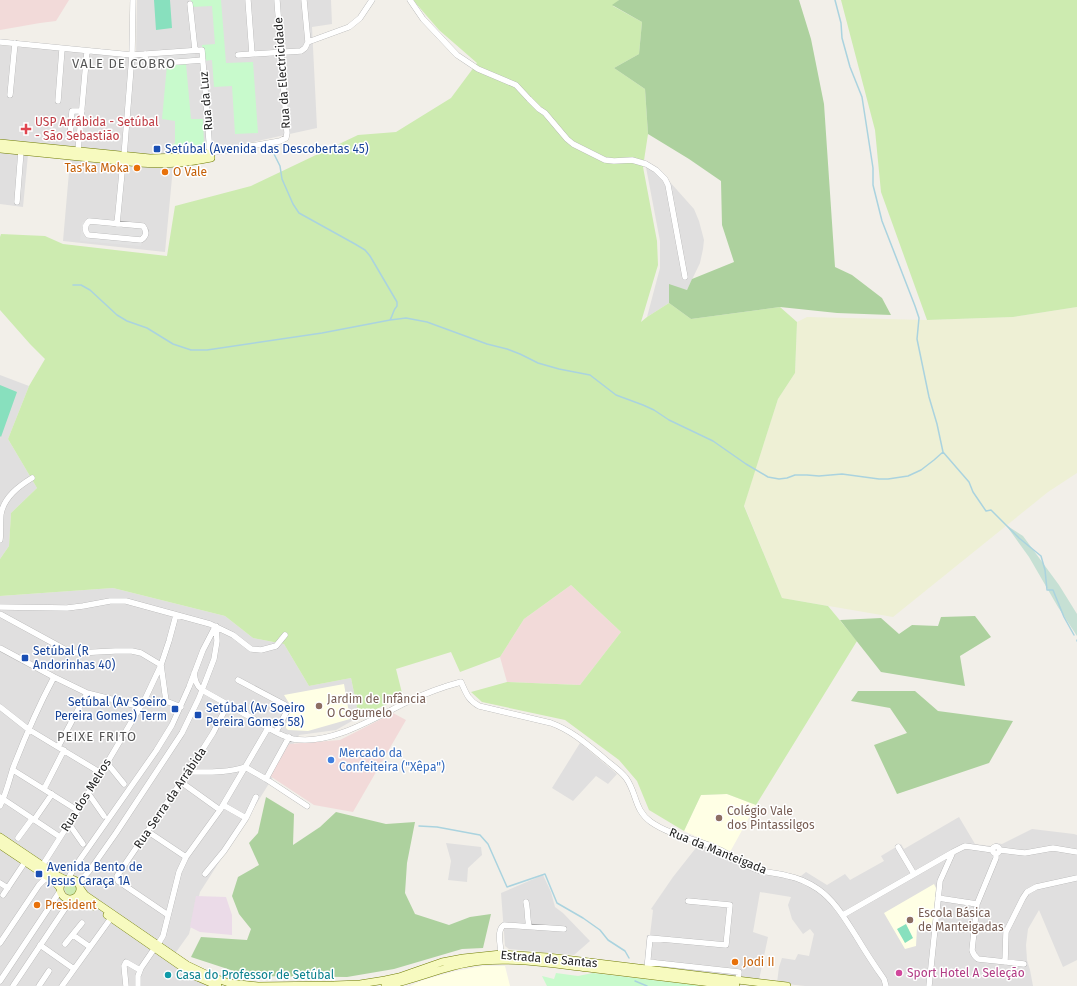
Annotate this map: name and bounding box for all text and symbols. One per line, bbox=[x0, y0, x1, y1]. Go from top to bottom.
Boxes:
street label: Rua da Electricidade bbox=[271, 17, 293, 129]
district label: VALE DE COBRO bbox=[72, 56, 176, 71]
street label: Rua da Luz bbox=[196, 71, 216, 131]
place label: USP Arrábida - Setúbal - São Sebastião bbox=[35, 115, 159, 143]
marker: USP Arrábida - Setúbal - São Sebastião bbox=[20, 123, 32, 135]
place label: Setúbal (Avenida das Descobertas 45) bbox=[165, 142, 369, 156]
marker: Setúbal (Avenida das Descobertas 45) bbox=[152, 144, 162, 154]
place label: Tas'ka Moka bbox=[64, 161, 129, 175]
marker: Tas'ka Moka bbox=[132, 163, 142, 173]
place label: O Vale bbox=[173, 165, 207, 179]
marker: O Vale bbox=[160, 167, 170, 177]
place label: Setúbal (R Andorinhas 40) bbox=[33, 644, 115, 672]
marker: Setúbal (R Andorinhas 40) bbox=[20, 653, 30, 663]
place label: Jardim de Infância O Cogumelo bbox=[327, 692, 426, 720]
place label: Setúbal (Av Soeiro Pereira Gomes) Term bbox=[55, 695, 167, 723]
place label: Setúbal (Av Soeiro Pereira Gomes 58) bbox=[206, 701, 305, 729]
marker: Jardim de Infância O Cogumelo bbox=[314, 701, 324, 711]
marker: Setúbal (Av Soeiro Pereira Gomes) Term bbox=[170, 704, 180, 714]
marker: Setúbal (Av Soeiro Pereira Gomes 58) bbox=[193, 710, 203, 720]
district label: PEIXE FRITO bbox=[57, 729, 137, 744]
street label: Rua Serra da Arrábida bbox=[131, 745, 209, 851]
place label: Mercado da Confeiteira ("Xêpa") bbox=[339, 746, 445, 774]
marker: Mercado da Confeiteira ("Xêpa") bbox=[326, 755, 336, 765]
street label: Rua dos Melros bbox=[58, 756, 114, 834]
place label: Colégio Vale dos Pintassilgos bbox=[727, 804, 815, 832]
marker: Colégio Vale dos Pintassilgos bbox=[714, 813, 724, 823]
street label: Rua da Manteigada bbox=[667, 825, 769, 877]
place label: Avenida Bento de Jesus Caraça 1A bbox=[47, 860, 143, 888]
marker: Avenida Bento de Jesus Caraça 1A bbox=[34, 869, 44, 879]
place label: President bbox=[45, 898, 97, 912]
marker: President bbox=[32, 900, 42, 910]
place label: Escola Básica de Manteigadas bbox=[918, 906, 1004, 934]
marker: Escola Básica de Manteigadas bbox=[905, 915, 915, 925]
street label: Estrada de Santas bbox=[500, 948, 598, 970]
place label: Jodi II bbox=[743, 955, 775, 969]
marker: Jodi II bbox=[730, 957, 740, 967]
place label: Sport Hotel A Seleção bbox=[907, 966, 1025, 980]
place label: Casa do Professor de Setúbal bbox=[176, 968, 335, 982]
marker: Sport Hotel A Seleção bbox=[894, 968, 904, 978]
marker: Casa do Professor de Setúbal bbox=[163, 970, 173, 980]

